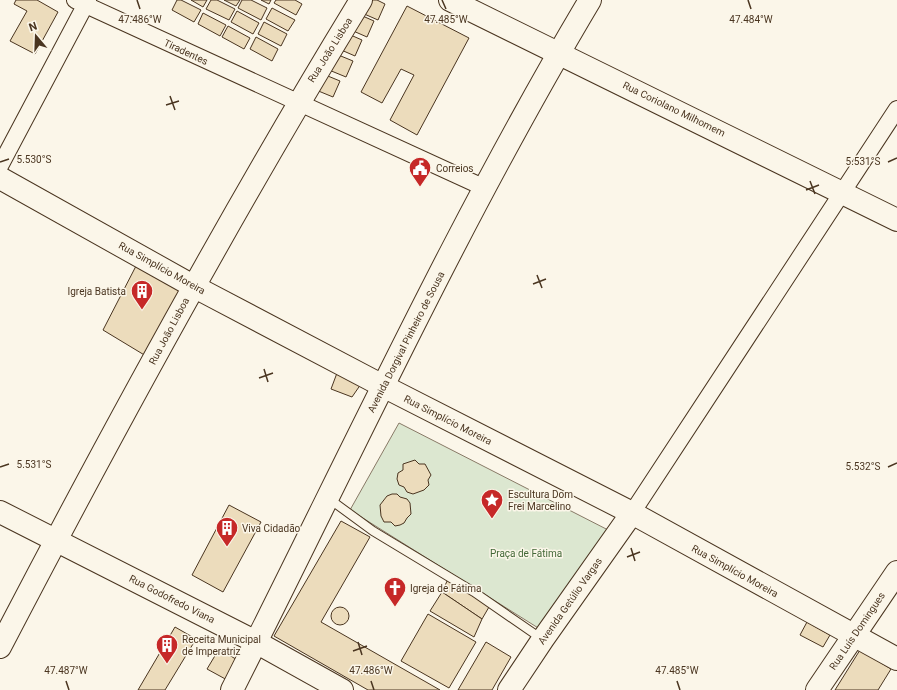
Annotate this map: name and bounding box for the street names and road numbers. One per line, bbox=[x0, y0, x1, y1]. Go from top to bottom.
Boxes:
street label: Rua João Lisboa bbox=[306, 16, 354, 84]
street label: Tiradentes bbox=[162, 37, 210, 67]
street label: Rua Coriolano Milhomem bbox=[621, 79, 727, 139]
street label: Rua Simplício Moreira bbox=[117, 240, 207, 296]
street label: Avenida Dorgival Pinheiro de Sousa bbox=[366, 270, 446, 414]
street label: Rua João Lisboa bbox=[147, 296, 191, 366]
street label: Rua Simplício Moreira bbox=[402, 393, 494, 447]
street label: Rua Simplício Moreira bbox=[690, 543, 780, 599]
street label: Avenida Getúlio Vargas bbox=[536, 556, 604, 646]
street label: Rua Godofredo Viana bbox=[127, 573, 217, 625]
street label: Rua Luís Domingues bbox=[827, 590, 887, 672]

